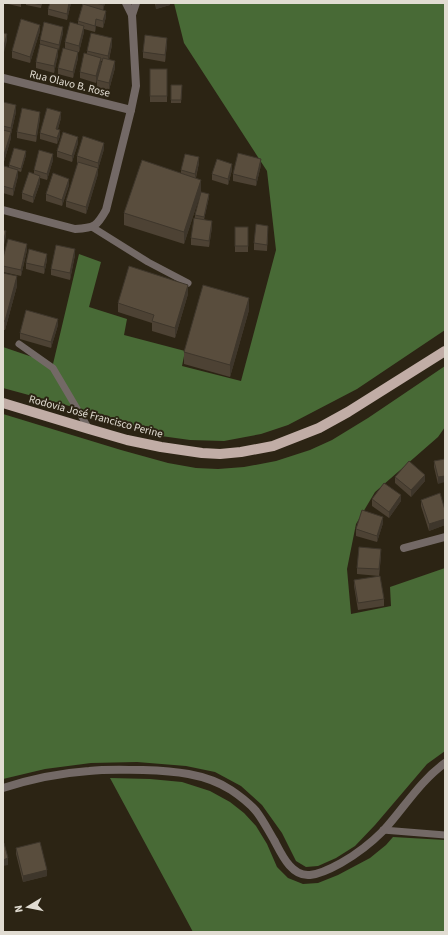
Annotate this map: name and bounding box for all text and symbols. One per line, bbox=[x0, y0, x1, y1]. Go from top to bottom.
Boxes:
street label: Rua Olavo B. Rose bbox=[28, 66, 112, 101]
street label: Rodovia José Francisco Perine bbox=[27, 391, 165, 442]
north arrow bbox=[8, 887, 48, 927]
text: N bbox=[11, 904, 27, 914]

